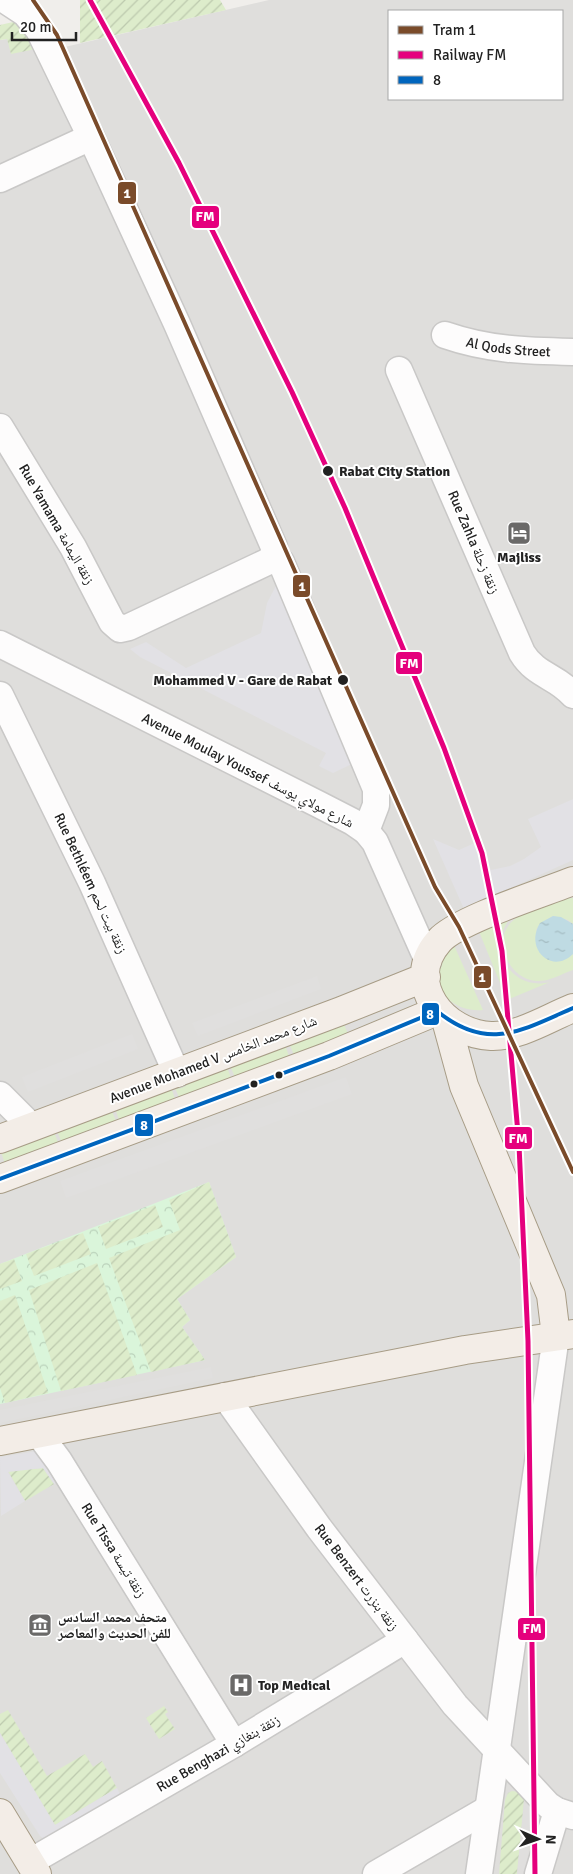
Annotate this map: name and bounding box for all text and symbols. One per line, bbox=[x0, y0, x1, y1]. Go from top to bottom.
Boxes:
scale bar bbox=[12, 10, 76, 42]
legend bbox=[388, 10, 563, 100]
text: 20 m bbox=[20, 18, 51, 36]
text: Tram 1 bbox=[433, 21, 476, 39]
text: Railway FM bbox=[433, 46, 506, 64]
text: 8 bbox=[433, 71, 441, 89]
line badge: 1 bbox=[117, 181, 137, 205]
text: 1 bbox=[123, 185, 131, 202]
line badge: FM bbox=[191, 205, 220, 229]
text: FM bbox=[195, 208, 215, 225]
street label: Al Qods Street bbox=[464, 334, 551, 360]
street label: Rue Yamama زنقة اليمامة bbox=[15, 461, 98, 588]
place label: Rabat City Station bbox=[339, 463, 451, 480]
marker: Rabat City Station bbox=[321, 464, 335, 478]
street label: Rue Zahla زنقة زحلة bbox=[444, 488, 503, 596]
hotel icon: Majliss bbox=[506, 520, 532, 546]
place label: Majliss bbox=[497, 549, 541, 566]
line badge: 1 bbox=[292, 574, 311, 598]
text: 1 bbox=[298, 578, 306, 595]
line badge: FM bbox=[395, 651, 423, 675]
text: FM bbox=[399, 655, 419, 672]
place label: Mohammed V - Gare de Rabat bbox=[153, 672, 333, 689]
marker: Mohammed V - Gare de Rabat bbox=[336, 673, 350, 687]
street label: Avenue Moulay Youssef شارع مولاي يوسف bbox=[138, 709, 357, 834]
street label: Rue Bethléem زنقة بيت لحم bbox=[50, 810, 131, 957]
line badge: 1 bbox=[473, 965, 492, 989]
text: 1 bbox=[478, 969, 486, 986]
line badge: 8 bbox=[421, 1002, 440, 1026]
text: 8 bbox=[426, 1006, 434, 1023]
street label: Avenue Mohamed V شارع محمد الخامس bbox=[107, 1012, 320, 1108]
unlabelled marker bbox=[274, 1070, 284, 1080]
unlabelled marker bbox=[249, 1079, 259, 1089]
line badge: 8 bbox=[134, 1113, 154, 1137]
text: 8 bbox=[140, 1117, 148, 1134]
line badge: FM bbox=[504, 1126, 533, 1150]
text: FM bbox=[508, 1130, 528, 1147]
street label: Rue Tissa زنقة تيسة bbox=[78, 1500, 150, 1601]
street label: Rue Benzert زنقة بنزرت bbox=[311, 1521, 402, 1634]
place label: متحف محمد السادس للفن الحديث والمعاصر bbox=[57, 1609, 171, 1642]
museum icon: متحف محمد السادس للفن الحديث والمعاصر bbox=[27, 1612, 53, 1638]
line badge: FM bbox=[517, 1617, 546, 1641]
text: FM bbox=[522, 1620, 542, 1637]
hospital icon: Top Medical bbox=[228, 1672, 254, 1698]
place label: Top Medical bbox=[258, 1677, 331, 1694]
street label: Rue Benghazi زنقة بنغازي bbox=[154, 1711, 284, 1798]
north arrow bbox=[513, 1814, 563, 1864]
text: N bbox=[542, 1834, 559, 1845]

